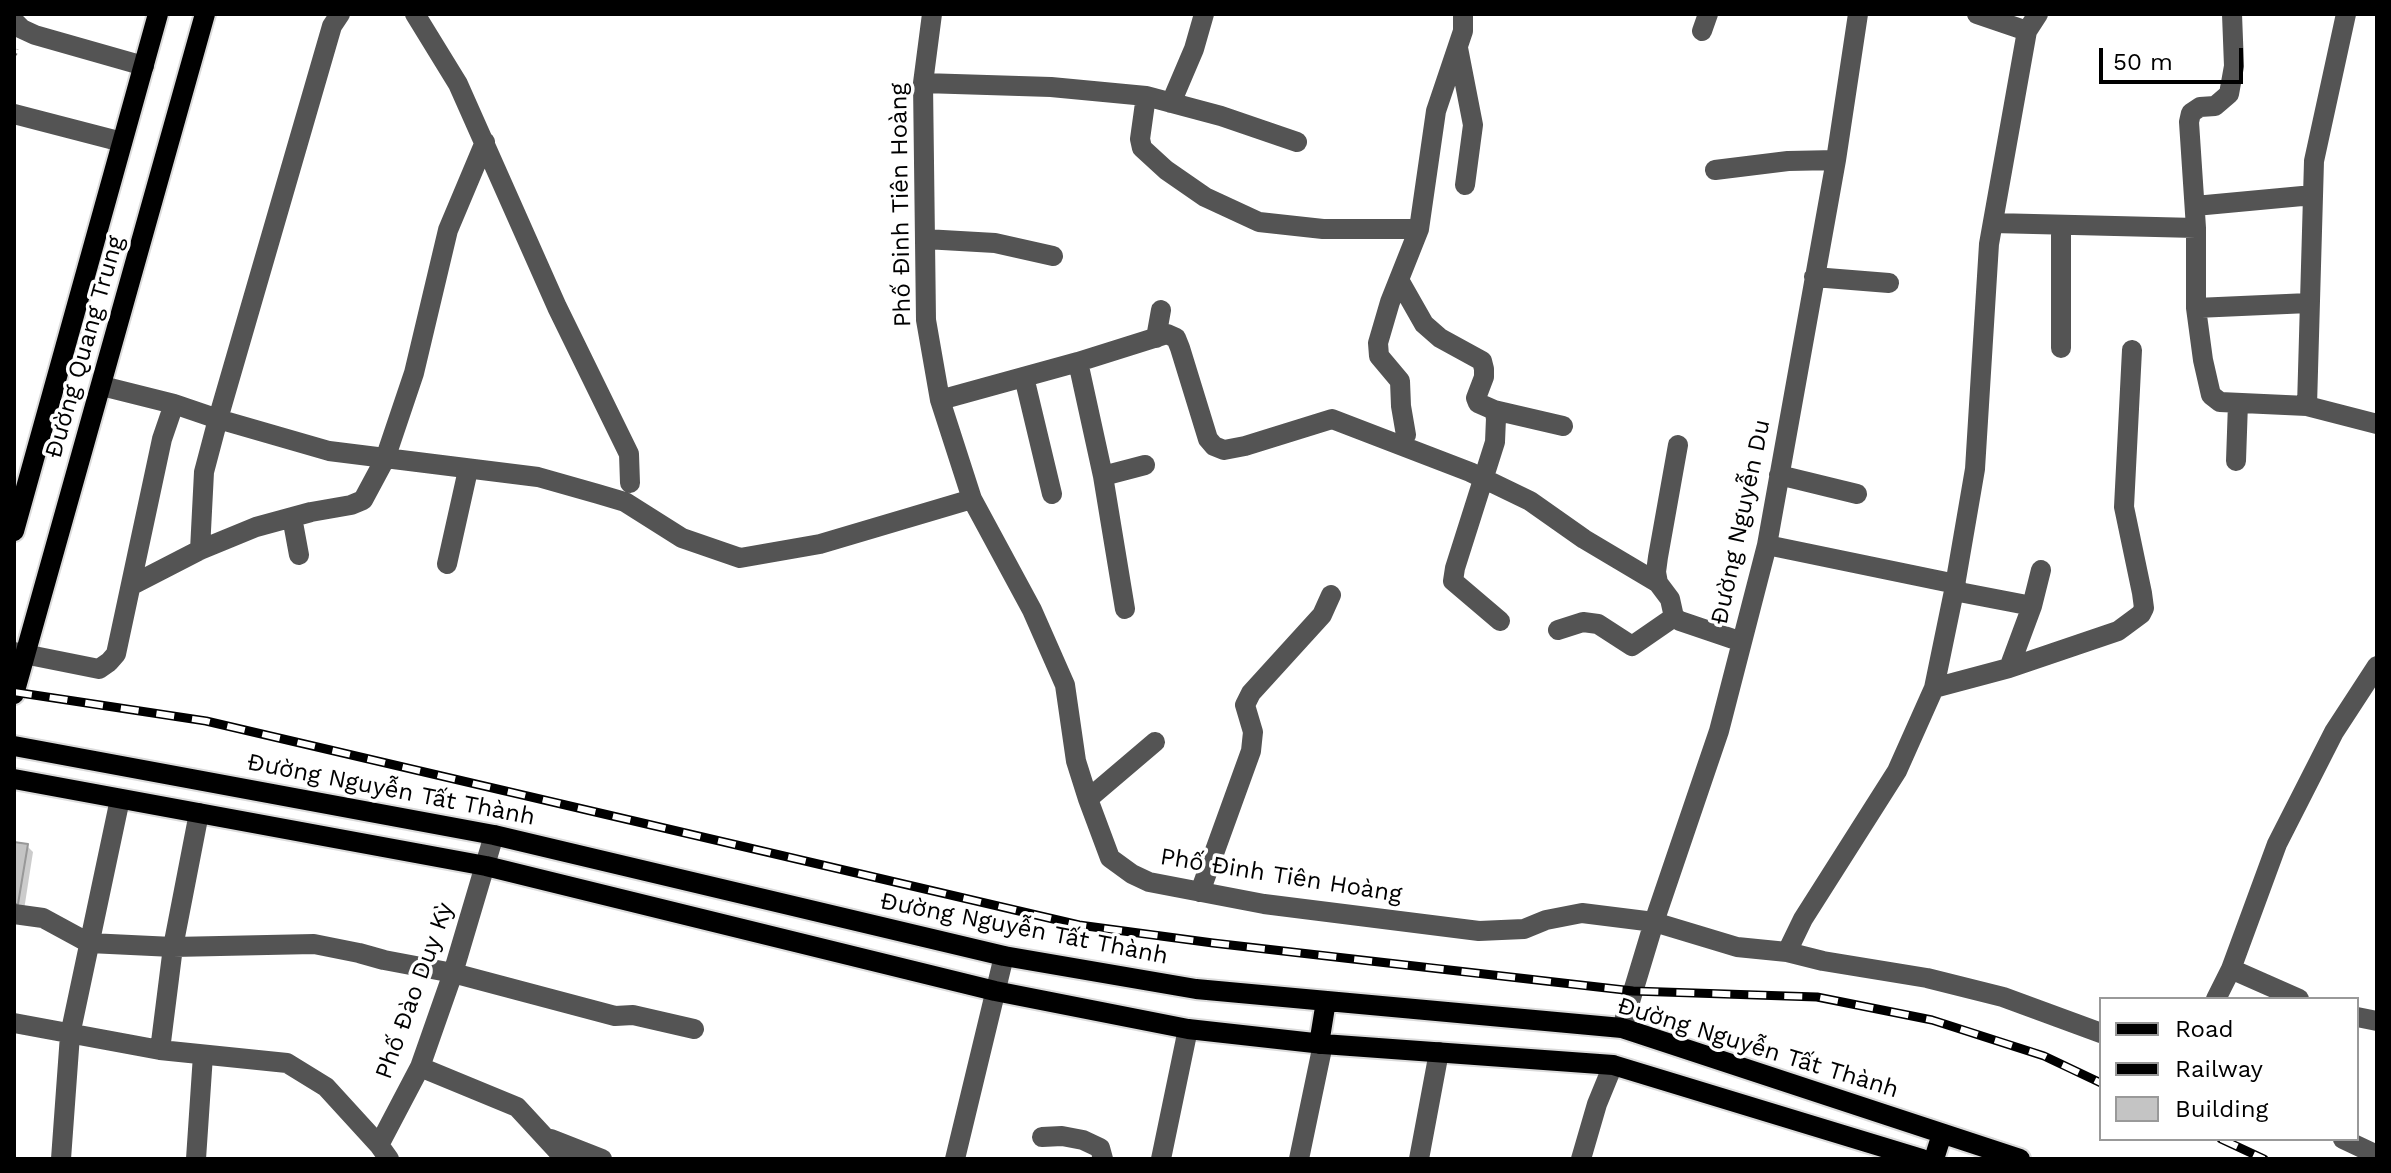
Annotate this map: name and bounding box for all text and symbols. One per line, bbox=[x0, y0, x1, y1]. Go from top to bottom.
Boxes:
scale bar bbox=[2103, 32, 2247, 82]
text: 50 m bbox=[2113, 48, 2173, 76]
street label: Phố Đinh Tiên Hoàng bbox=[884, 83, 918, 327]
street label: Đường Quang Trung bbox=[39, 233, 131, 461]
street label: Đường Nguyễn Du bbox=[1705, 417, 1777, 627]
street label: Đường Nguyễn Tất Thành bbox=[245, 748, 537, 832]
street label: Phố Đinh Tiên Hoàng bbox=[1158, 843, 1404, 909]
street label: Đường Nguyễn Tất Thành bbox=[878, 887, 1170, 971]
street label: Phố Đào Duy Kỳ bbox=[370, 899, 460, 1083]
street label: Đường Nguyễn Tất Thành bbox=[1614, 991, 1902, 1105]
legend bbox=[2099, 997, 2359, 1141]
text: Road bbox=[2175, 1015, 2234, 1043]
text: Railway bbox=[2175, 1055, 2263, 1083]
text: Building bbox=[2175, 1095, 2268, 1123]

